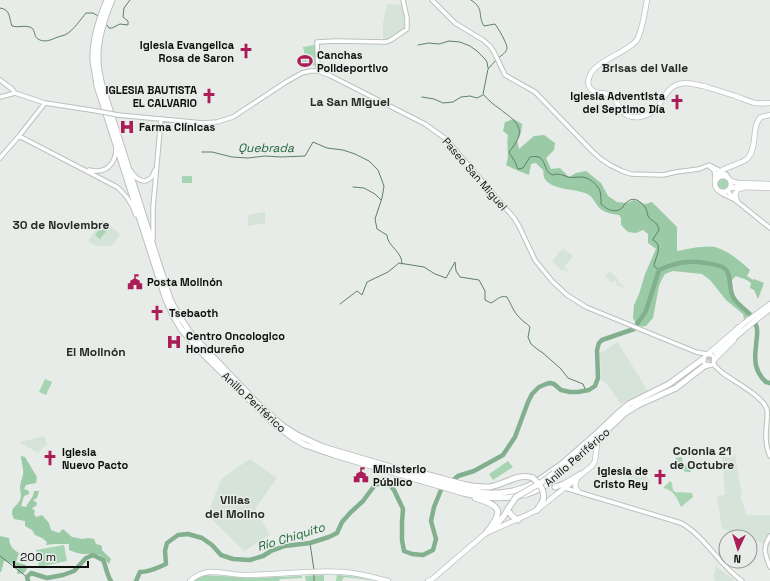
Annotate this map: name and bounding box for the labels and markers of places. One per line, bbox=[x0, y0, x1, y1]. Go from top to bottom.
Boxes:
place label: Iglesia Evangelica Rosa de Saron bbox=[140, 38, 235, 65]
church icon: Iglesia Evangelica Rosa de Saron bbox=[237, 42, 255, 60]
place label: Canchas Polideportivo bbox=[317, 48, 388, 75]
sports icon: Canchas Polideportivo bbox=[296, 52, 314, 70]
place label: IGLESIA BAUTISTA EL CALVARIO bbox=[106, 83, 197, 110]
church icon: IGLESIA BAUTISTA EL CALVARIO bbox=[200, 87, 218, 105]
place label: Iglesia Adventista del Septimo Día bbox=[570, 89, 666, 116]
church icon: Iglesia Adventista del Septimo Día bbox=[668, 93, 686, 111]
hospital icon: Farma Clínicas bbox=[118, 118, 136, 136]
place label: Farma Clínicas bbox=[139, 120, 215, 134]
public building icon: Posta Molinón bbox=[126, 273, 144, 291]
place label: Posta Molinón bbox=[147, 275, 223, 289]
church icon: Tsebaoth bbox=[148, 304, 166, 322]
place label: Tsebaoth bbox=[169, 306, 219, 320]
place label: Centro Oncologico Hondureño bbox=[186, 329, 285, 356]
hospital icon: Centro Oncologico Hondureño bbox=[165, 333, 183, 351]
place label: Iglesia Nuevo Pacto bbox=[62, 445, 129, 472]
church icon: Iglesia Nuevo Pacto bbox=[41, 449, 59, 467]
place label: Ministerio Público bbox=[373, 462, 426, 489]
place label: Iglesia de Cristo Rey bbox=[594, 464, 648, 491]
public building icon: Ministerio Público bbox=[352, 466, 370, 484]
church icon: Iglesia de Cristo Rey bbox=[651, 468, 669, 486]

